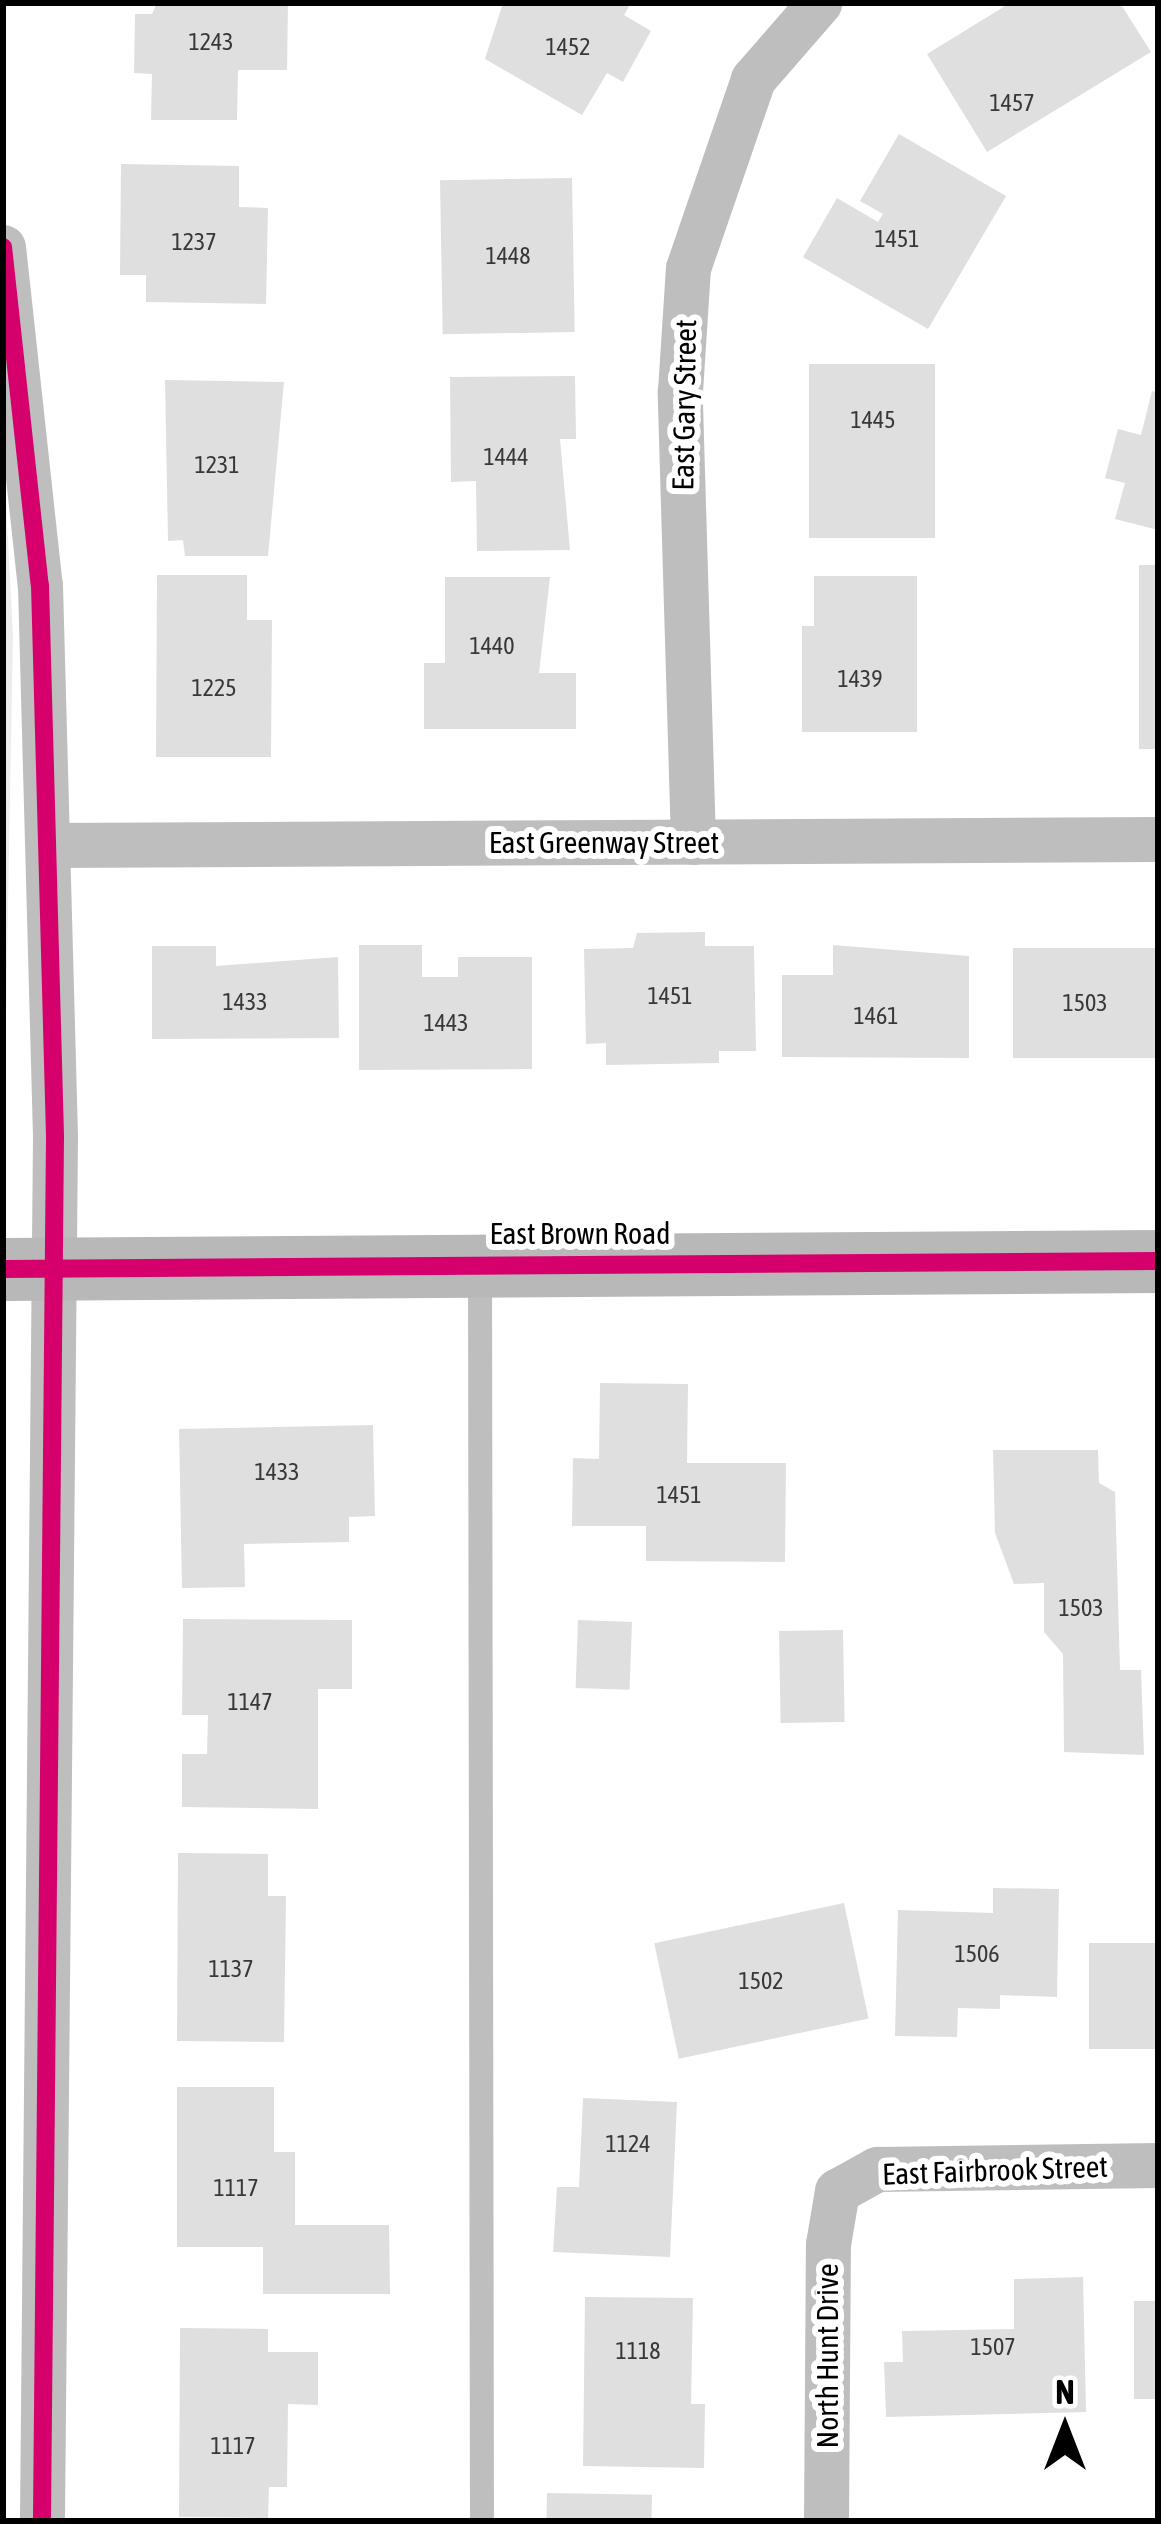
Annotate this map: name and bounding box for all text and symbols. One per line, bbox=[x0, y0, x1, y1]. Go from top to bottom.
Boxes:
house number: 1243 bbox=[188, 28, 234, 56]
house number: 1452 bbox=[545, 33, 591, 61]
house number: 1457 bbox=[989, 89, 1035, 117]
house number: 1451 bbox=[874, 225, 920, 253]
house number: 1237 bbox=[171, 228, 217, 256]
house number: 1448 bbox=[485, 242, 531, 270]
street label: East Gary Street bbox=[665, 319, 703, 491]
house number: 1445 bbox=[850, 406, 896, 434]
house number: 1444 bbox=[483, 443, 529, 471]
house number: 1231 bbox=[194, 451, 240, 479]
house number: 1440 bbox=[469, 632, 515, 660]
house number: 1439 bbox=[837, 665, 883, 693]
house number: 1225 bbox=[191, 674, 237, 702]
street label: East Greenway Street bbox=[489, 824, 719, 860]
house number: 1451 bbox=[647, 982, 693, 1010]
house number: 1433 bbox=[222, 988, 268, 1016]
house number: 1503 bbox=[1062, 989, 1108, 1017]
house number: 1461 bbox=[853, 1002, 899, 1030]
house number: 1443 bbox=[423, 1009, 469, 1037]
street label: East Brown Road bbox=[490, 1215, 670, 1251]
house number: 1433 bbox=[254, 1458, 300, 1486]
house number: 1451 bbox=[656, 1481, 702, 1509]
house number: 1503 bbox=[1058, 1594, 1104, 1622]
house number: 1147 bbox=[227, 1688, 273, 1716]
house number: 1506 bbox=[954, 1940, 1000, 1968]
house number: 1137 bbox=[208, 1955, 254, 1983]
house number: 1502 bbox=[738, 1967, 784, 1995]
house number: 1124 bbox=[605, 2130, 651, 2158]
street label: East Fairbrook Street bbox=[882, 2148, 1108, 2192]
house number: 1117 bbox=[213, 2174, 259, 2202]
street label: North Hunt Drive bbox=[809, 2263, 845, 2449]
house number: 1507 bbox=[970, 2333, 1016, 2361]
house number: 1118 bbox=[615, 2337, 661, 2365]
north arrow bbox=[1005, 2368, 1125, 2488]
text: N bbox=[1055, 2373, 1075, 2411]
house number: 1117 bbox=[210, 2432, 256, 2460]

